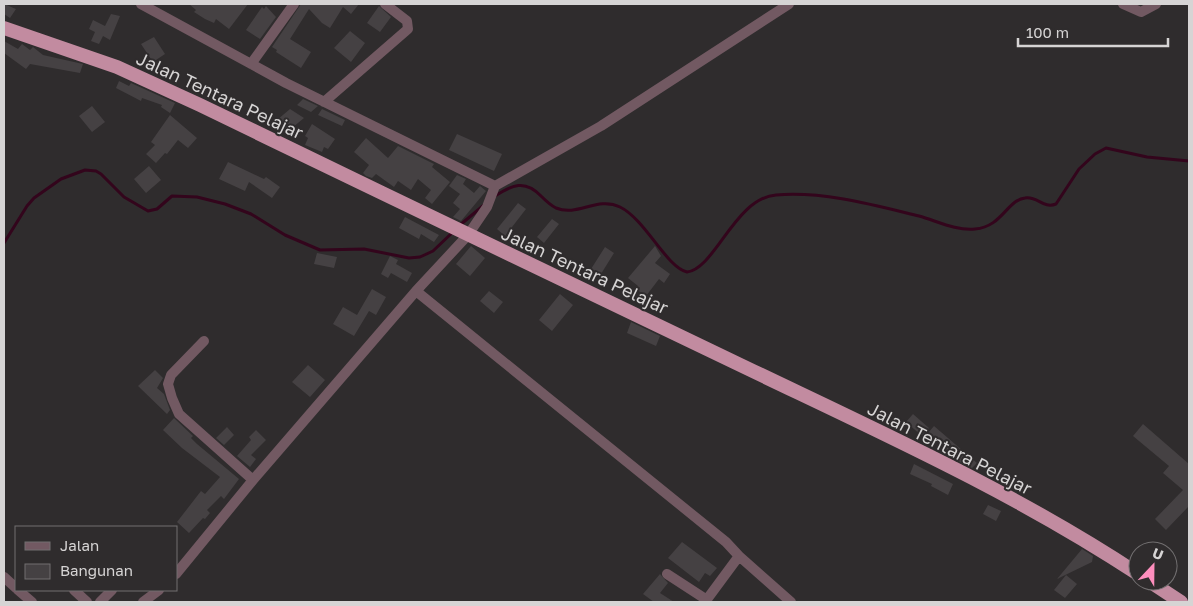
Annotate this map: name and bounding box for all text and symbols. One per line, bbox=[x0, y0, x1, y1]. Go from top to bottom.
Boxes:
scale bar bbox=[1018, 15, 1168, 47]
text: 100 m bbox=[1026, 23, 1069, 41]
street label: Jalan Tentara Pelajar bbox=[133, 47, 307, 143]
street label: Jalan Tentara Pelajar bbox=[498, 222, 672, 318]
street label: Jalan Tentara Pelajar bbox=[864, 397, 1036, 499]
legend bbox=[15, 526, 178, 591]
text: Jalan bbox=[60, 536, 99, 554]
north arrow bbox=[1128, 541, 1178, 591]
text: U bbox=[1150, 544, 1166, 563]
text: Bangunan bbox=[60, 561, 133, 579]

